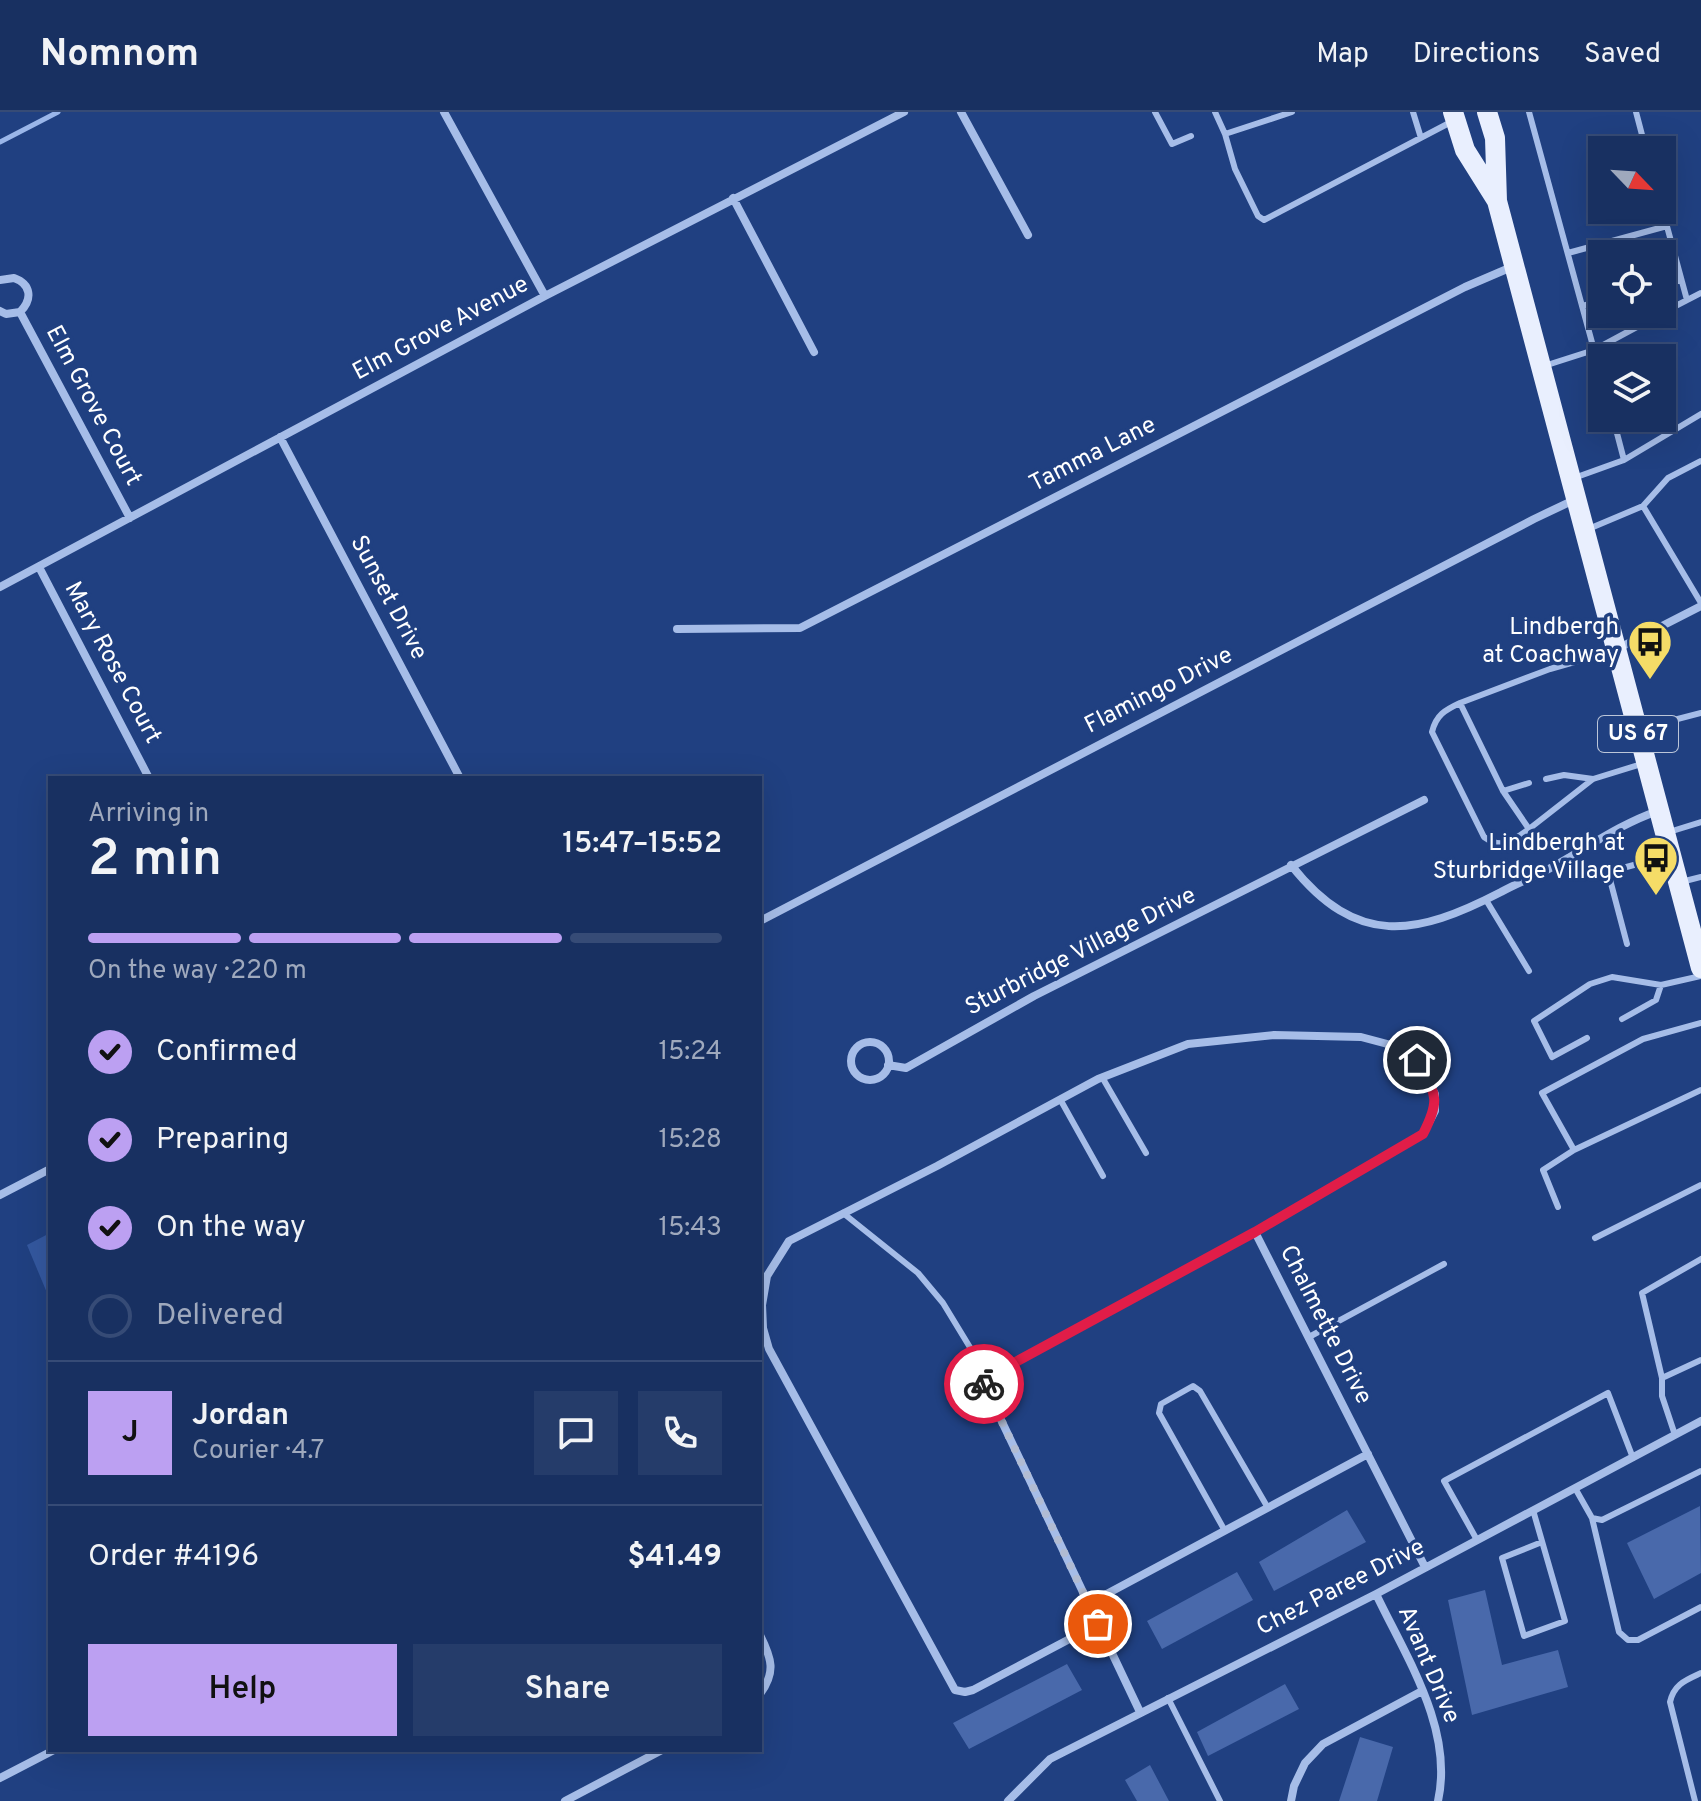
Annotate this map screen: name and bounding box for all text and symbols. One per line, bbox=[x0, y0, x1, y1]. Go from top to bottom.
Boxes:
text: Nomnom bbox=[40, 31, 199, 80]
text: Map bbox=[1316, 37, 1369, 73]
text: Directions bbox=[1413, 37, 1540, 73]
text: Saved bbox=[1584, 37, 1661, 73]
north arrow bbox=[1588, 136, 1676, 224]
map controls bbox=[1588, 136, 1676, 432]
button: locate bbox=[1588, 240, 1676, 328]
street label: Elm Grove Avenue bbox=[348, 270, 534, 388]
street label: Elm Grove Court bbox=[38, 321, 148, 491]
button: layers bbox=[1588, 344, 1676, 432]
street label: Tamma Lane bbox=[1025, 410, 1161, 500]
street label: Sunset Drive bbox=[343, 531, 433, 665]
street label: Mary Rose Court bbox=[57, 577, 167, 749]
place label: Lindbergh at Coachway bbox=[1482, 613, 1619, 671]
bus stop icon: Lindbergh at Coachway bbox=[1626, 618, 1674, 681]
street label: Flamingo Drive bbox=[1080, 641, 1238, 741]
road number: US 67 bbox=[1598, 716, 1678, 752]
text: Arriving in bbox=[88, 798, 209, 831]
text: 15:47–15:52 bbox=[562, 826, 722, 863]
text: 2 min bbox=[88, 828, 222, 894]
place label: Lindbergh at Sturbridge Village bbox=[1433, 829, 1625, 887]
bus stop icon: Lindbergh at Sturbridge Village bbox=[1632, 834, 1680, 897]
street label: Sturbridge Village Drive bbox=[961, 881, 1201, 1023]
text: On the way · 220 m bbox=[88, 955, 307, 988]
pin bbox=[1383, 1026, 1451, 1094]
icon: check bbox=[88, 1030, 132, 1074]
text: Confirmed bbox=[156, 1034, 298, 1071]
text: 15:24 bbox=[659, 1036, 722, 1069]
icon: home bbox=[1395, 1038, 1439, 1082]
icon: check bbox=[88, 1118, 132, 1162]
text: Preparing bbox=[156, 1122, 289, 1159]
text: 15:28 bbox=[659, 1124, 722, 1157]
icon: check bbox=[88, 1206, 132, 1250]
text: On the way bbox=[156, 1210, 306, 1247]
text: 15:43 bbox=[659, 1212, 722, 1245]
street label: Chalmette Drive bbox=[1272, 1240, 1378, 1410]
text: Delivered bbox=[156, 1298, 284, 1335]
courier bbox=[944, 1344, 1024, 1424]
icon: bike bbox=[962, 1362, 1006, 1406]
button: chat bbox=[534, 1391, 618, 1475]
button: phone bbox=[638, 1391, 722, 1475]
text: Jordan bbox=[192, 1398, 289, 1435]
text: J bbox=[122, 1415, 138, 1452]
text: Courier · 4.7 bbox=[192, 1435, 324, 1468]
street label: Chez Paree Drive bbox=[1252, 1533, 1430, 1643]
text: Order #4196 bbox=[88, 1539, 259, 1576]
text: $41.49 bbox=[627, 1539, 722, 1576]
pin bbox=[1064, 1590, 1132, 1658]
icon: bag bbox=[1076, 1602, 1120, 1646]
street label: Avant Drive bbox=[1390, 1602, 1466, 1728]
button: Help bbox=[88, 1644, 397, 1736]
button: Share bbox=[413, 1644, 722, 1736]

